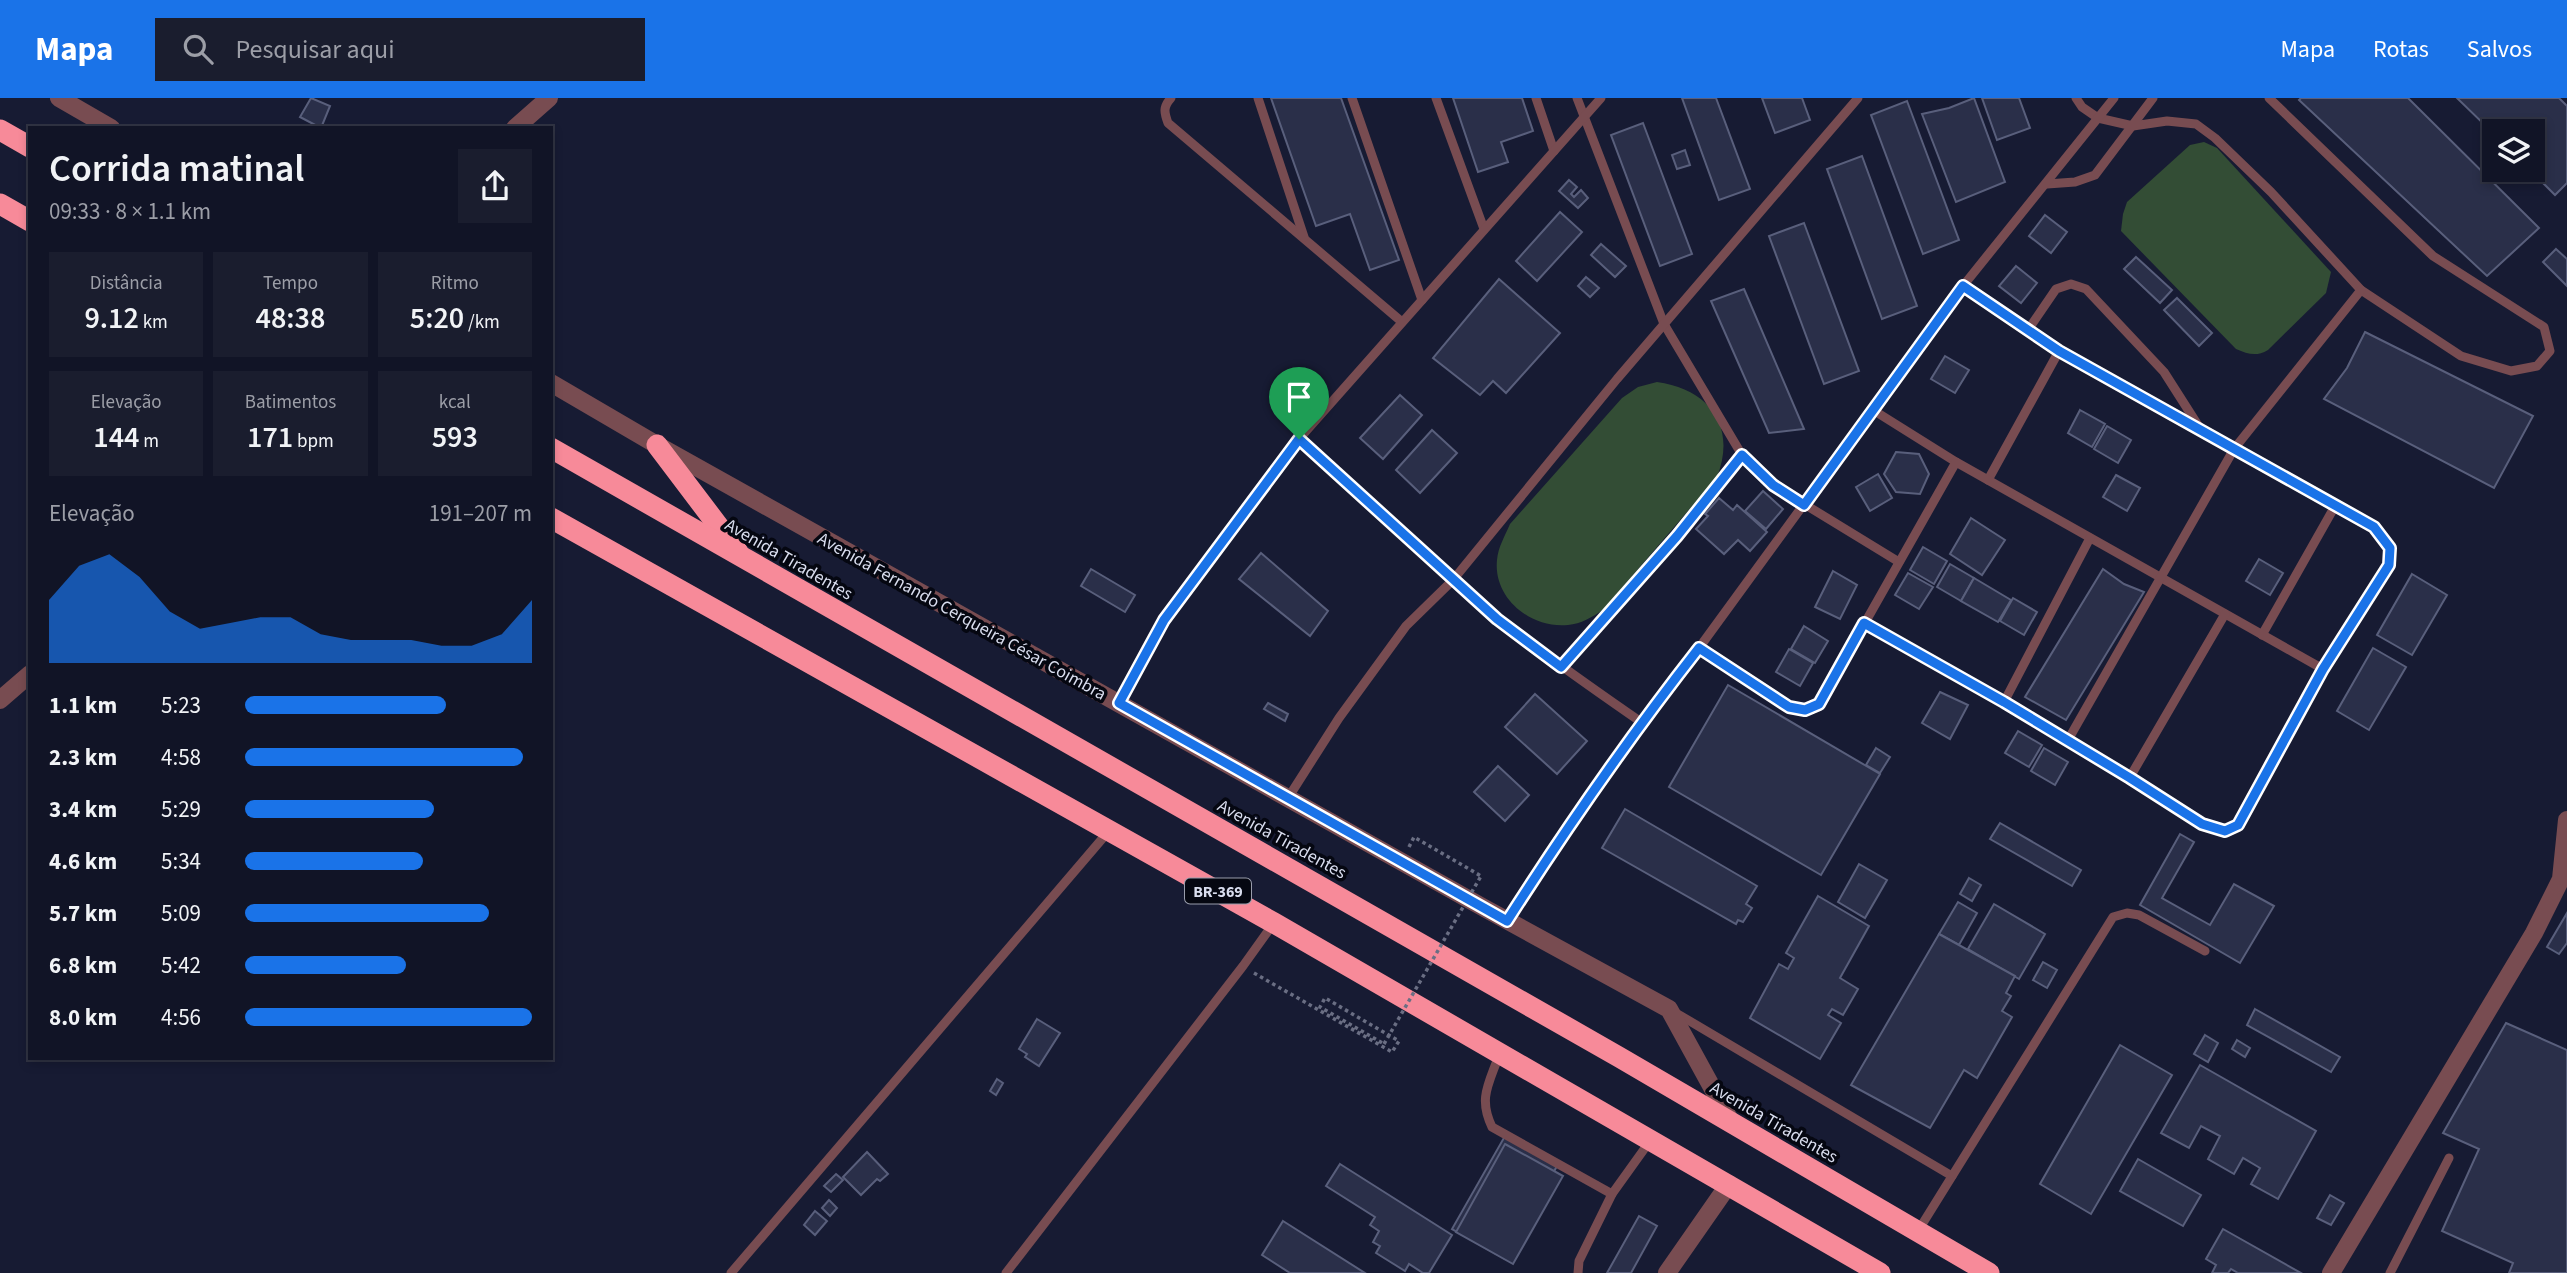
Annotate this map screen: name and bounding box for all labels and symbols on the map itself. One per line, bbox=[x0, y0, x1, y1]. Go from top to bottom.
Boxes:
pin bbox=[1269, 367, 1329, 439]
street label: Avenida Tiradentes bbox=[720, 513, 857, 606]
street label: Avenida Fernando Cerqueira César Coimbra bbox=[813, 526, 1111, 707]
street label: Avenida Tiradentes bbox=[1213, 794, 1351, 885]
road number: BR-369 bbox=[1185, 878, 1251, 904]
street label: Avenida Tiradentes bbox=[1705, 1076, 1842, 1169]

